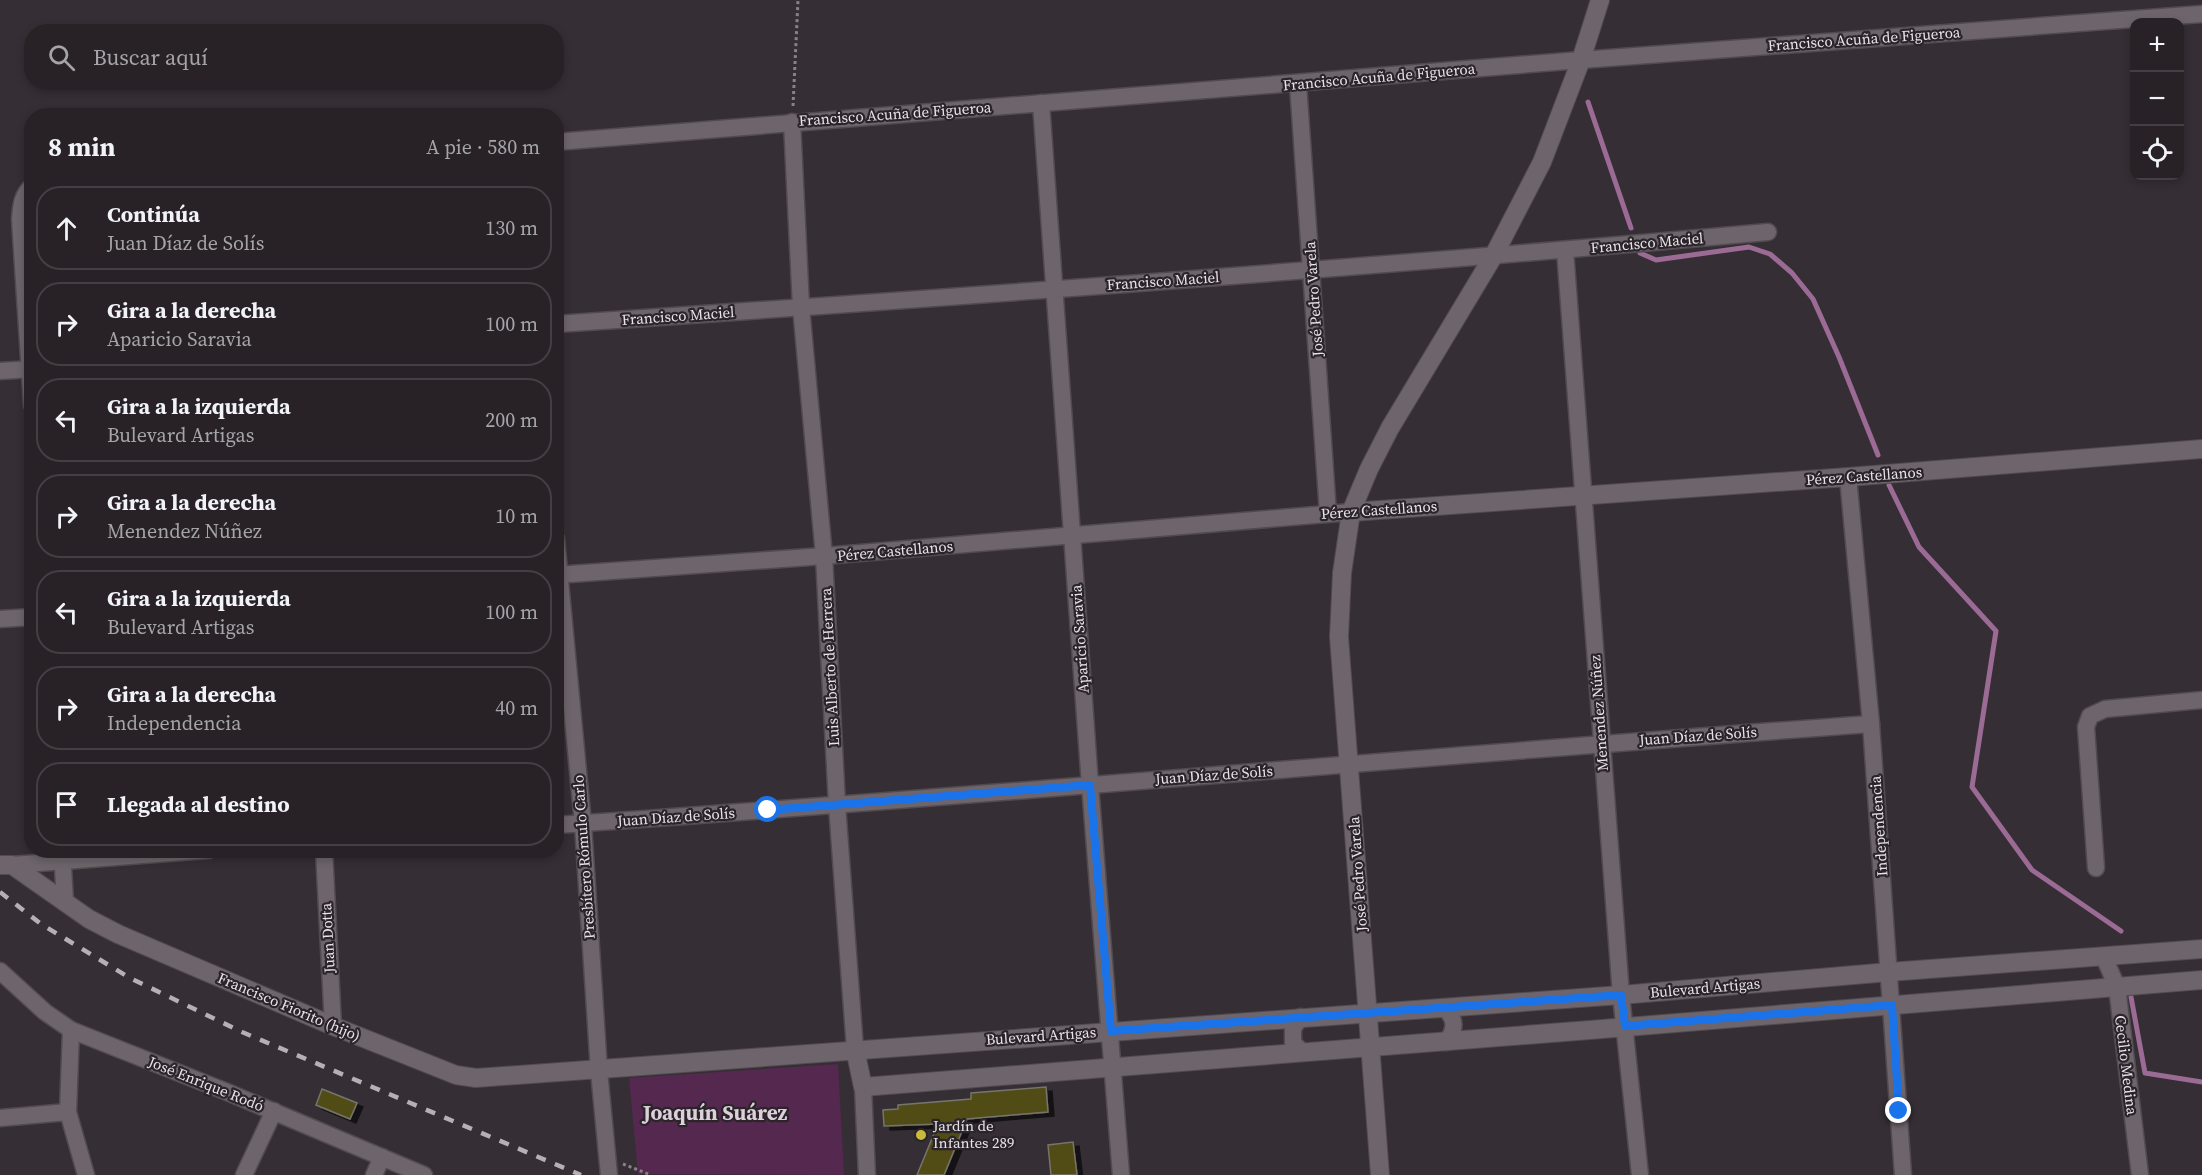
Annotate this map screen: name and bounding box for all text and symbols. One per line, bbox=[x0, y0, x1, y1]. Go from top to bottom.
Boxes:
map controls bbox=[2130, 18, 2184, 180]
button: + bbox=[2130, 18, 2184, 72]
street label: Francisco Acuña de Figueroa bbox=[1767, 21, 1961, 56]
search box bbox=[24, 24, 564, 90]
icon: search bbox=[45, 41, 78, 74]
text: Buscar aquí bbox=[93, 42, 208, 72]
street label: Francisco Acuña de Figueroa bbox=[1282, 58, 1476, 95]
button: − bbox=[2130, 72, 2184, 126]
street label: Francisco Acuña de Figueroa bbox=[798, 96, 992, 131]
button: locate bbox=[2130, 126, 2184, 180]
text: 8 min bbox=[48, 129, 115, 165]
text: A pie · 580 m bbox=[426, 133, 540, 161]
text: Continúa bbox=[107, 199, 200, 229]
icon: ahead bbox=[50, 212, 83, 245]
text: 130 m bbox=[485, 214, 538, 242]
street label: Francisco Maciel bbox=[1590, 227, 1705, 258]
text: Juan Díaz de Solís bbox=[107, 229, 264, 257]
street label: José Pedro Varela bbox=[1299, 240, 1328, 358]
street label: Francisco Maciel bbox=[1106, 266, 1221, 295]
text: Gira a la derecha bbox=[107, 295, 276, 325]
street label: Francisco Maciel bbox=[621, 301, 736, 330]
icon: right bbox=[50, 308, 83, 341]
text: 100 m bbox=[485, 310, 538, 338]
text: Aparicio Saravia bbox=[107, 325, 252, 353]
text: Gira a la izquierda bbox=[107, 391, 291, 421]
icon: left bbox=[50, 404, 83, 437]
text: 200 m bbox=[485, 406, 538, 434]
text: Bulevard Artigas bbox=[107, 421, 254, 449]
street label: Pérez Castellanos bbox=[1805, 461, 1923, 490]
text: Gira a la derecha bbox=[107, 487, 276, 517]
street label: Pérez Castellanos bbox=[1320, 495, 1438, 524]
icon: right bbox=[50, 500, 83, 533]
text: 10 m bbox=[495, 502, 538, 530]
text: Menendez Núñez bbox=[107, 517, 262, 545]
street label: Pérez Castellanos bbox=[836, 535, 954, 566]
text: Gira a la izquierda bbox=[107, 583, 291, 613]
street label: Aparicio Saravia bbox=[1065, 584, 1094, 694]
street label: Luis Alberto de Herrera bbox=[815, 587, 844, 747]
icon: left bbox=[50, 596, 83, 629]
text: 100 m bbox=[485, 598, 538, 626]
text: Bulevard Artigas bbox=[107, 613, 254, 641]
street label: Menendez Núñez bbox=[1584, 654, 1613, 772]
text: Gira a la derecha bbox=[107, 679, 276, 709]
icon: right bbox=[50, 692, 83, 725]
text: 40 m bbox=[495, 694, 538, 722]
text: Independencia bbox=[107, 709, 241, 737]
street label: Juan Díaz de Solís bbox=[1637, 721, 1758, 750]
street label: Juan Díaz de Solís bbox=[1153, 760, 1274, 789]
street label: Presbítero Rómulo Carlo bbox=[567, 774, 600, 940]
street label: Independencia bbox=[1864, 775, 1892, 877]
icon: arrive bbox=[50, 788, 83, 821]
text: Llegada al destino bbox=[107, 789, 290, 819]
route start bbox=[754, 796, 780, 822]
street label: Juan Díaz de Solís bbox=[615, 802, 736, 831]
street label: José Pedro Varela bbox=[1343, 815, 1372, 933]
street label: Juan Dotta bbox=[315, 902, 340, 975]
street label: Francisco Fiorito (hijo) bbox=[215, 967, 364, 1046]
street label: Bulevard Artigas bbox=[1649, 972, 1761, 1003]
street label: Cecilio Medina bbox=[2110, 1014, 2143, 1116]
street label: Bulevard Artigas bbox=[985, 1021, 1097, 1050]
street label: José Enrique Rodó bbox=[144, 1050, 267, 1116]
route end bbox=[1885, 1097, 1911, 1123]
district label: Joaquín Suárez bbox=[641, 1098, 788, 1127]
place label: Jardín de Infantes 289 bbox=[932, 1115, 1015, 1153]
marker: Jardín de Infantes 289 bbox=[914, 1128, 928, 1142]

